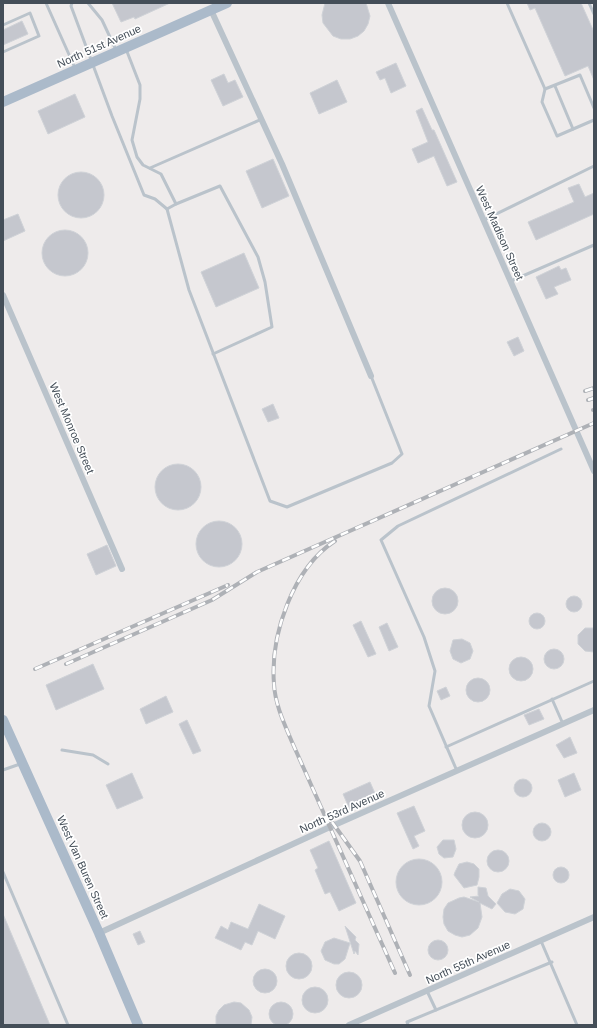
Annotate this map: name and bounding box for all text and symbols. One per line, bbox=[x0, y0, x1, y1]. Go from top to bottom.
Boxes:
street label: North 51st Avenue bbox=[55, 22, 143, 70]
street label: West Madison Street bbox=[474, 184, 526, 282]
street label: West Monroe Street bbox=[47, 381, 97, 475]
street label: North 53rd Avenue bbox=[298, 787, 386, 835]
street label: West Van Buren Street bbox=[55, 814, 111, 920]
street label: North 55th Avenue bbox=[424, 938, 512, 986]

